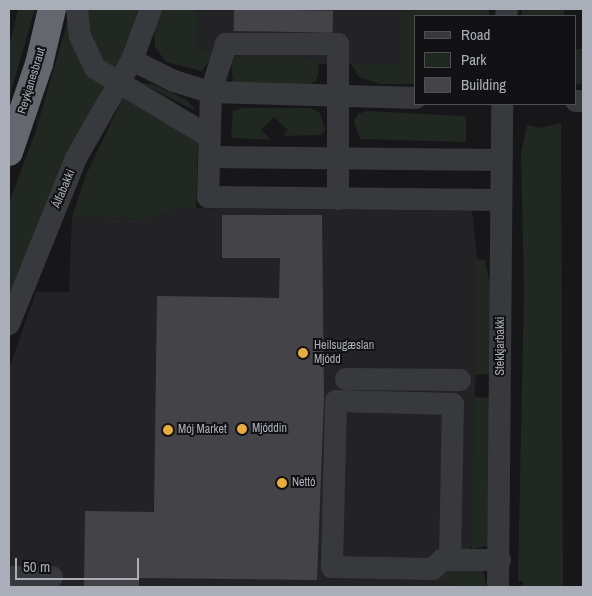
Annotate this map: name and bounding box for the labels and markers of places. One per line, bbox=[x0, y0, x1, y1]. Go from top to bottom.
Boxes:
place label: Heilsugæslan Mjódd bbox=[314, 339, 374, 367]
marker: Heilsugæslan Mjódd bbox=[296, 346, 310, 360]
place label: Mjóddin bbox=[252, 422, 287, 436]
place label: Mój Market bbox=[178, 423, 227, 437]
marker: Mjóddin bbox=[236, 423, 248, 435]
marker: Mój Market bbox=[162, 424, 174, 436]
place label: Nettó bbox=[292, 476, 316, 490]
marker: Nettó bbox=[276, 477, 288, 489]

